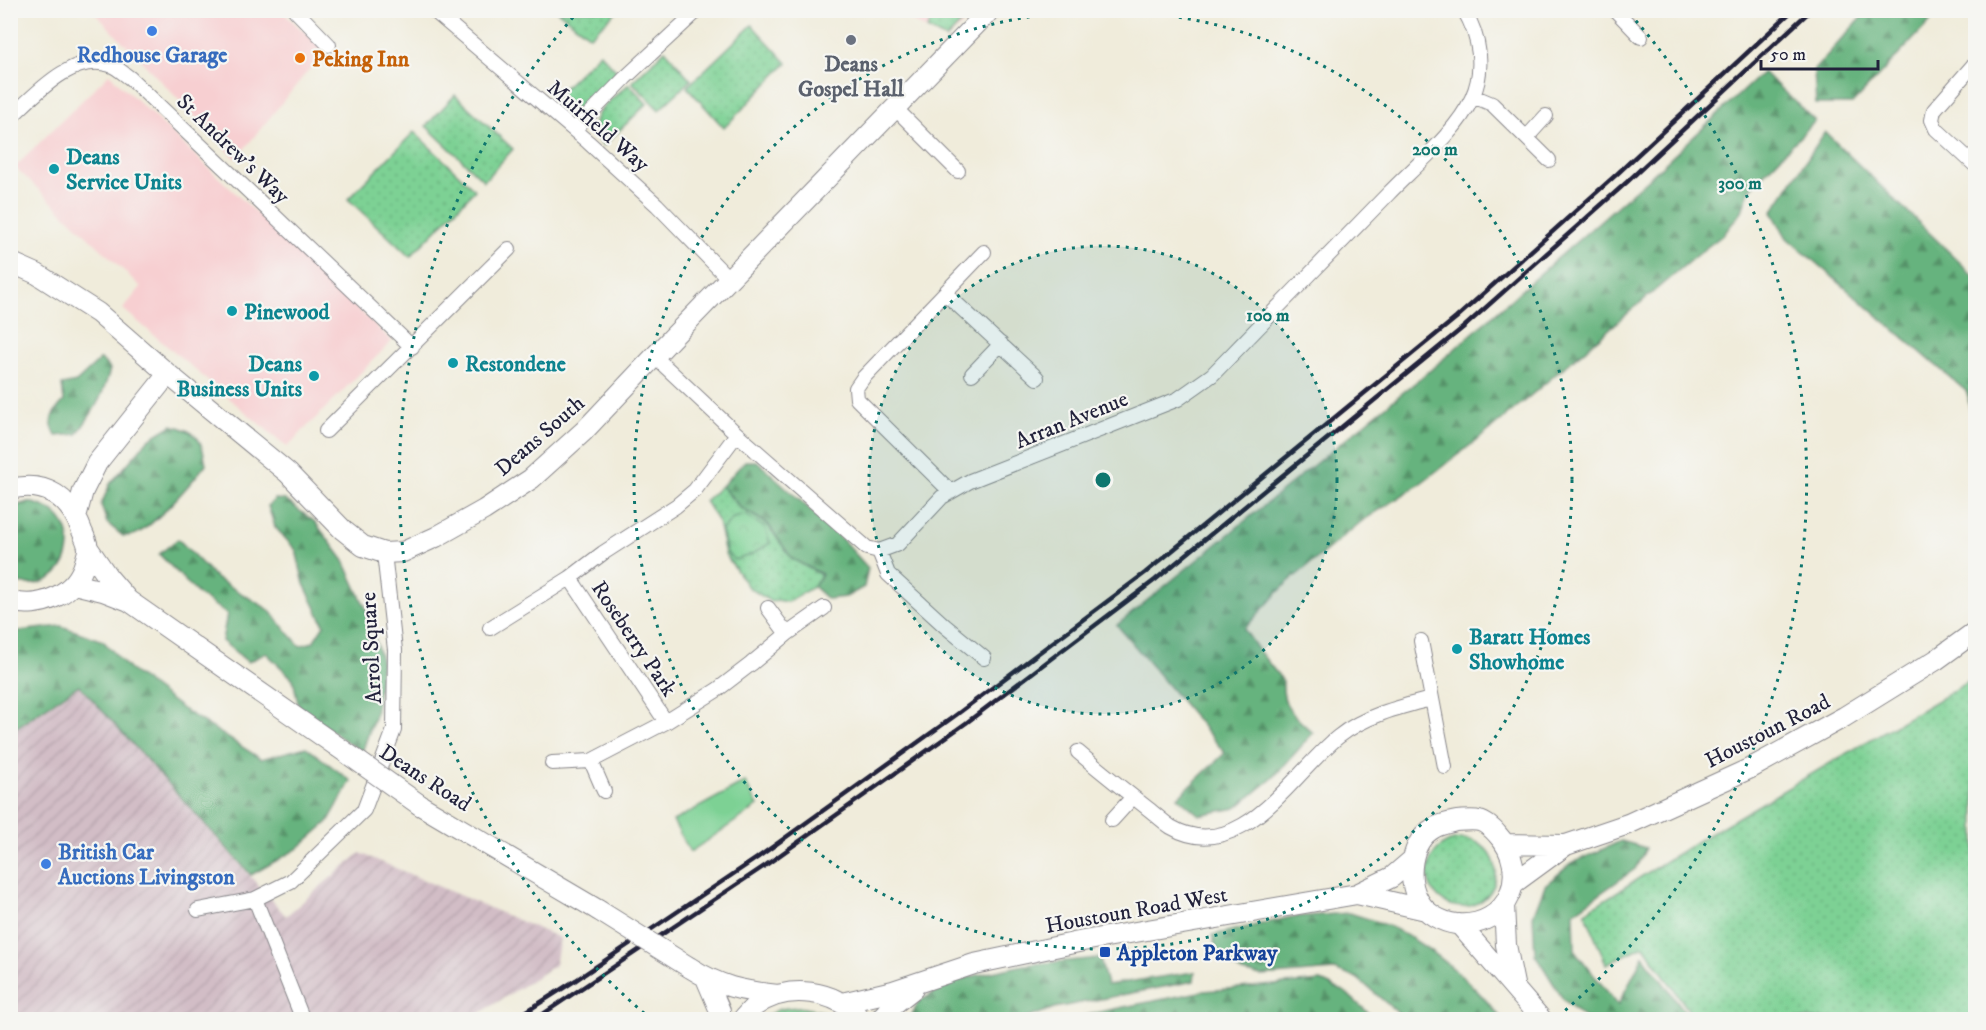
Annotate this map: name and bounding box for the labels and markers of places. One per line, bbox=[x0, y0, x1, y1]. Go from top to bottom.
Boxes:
marker: Redhouse Garage bbox=[145, 24, 159, 38]
marker: Deans Gospel Hall bbox=[844, 33, 858, 47]
place label: Redhouse Garage bbox=[77, 42, 227, 69]
place label: Peking Inn bbox=[312, 46, 410, 73]
marker: Peking Inn bbox=[293, 51, 307, 65]
place label: Deans Gospel Hall bbox=[798, 51, 904, 103]
place label: Deans Service Units bbox=[66, 144, 182, 196]
marker: Deans Service Units bbox=[47, 162, 61, 176]
place label: Pinewood bbox=[244, 299, 330, 326]
marker: Pinewood bbox=[225, 304, 239, 318]
place label: Deans Business Units bbox=[176, 351, 303, 403]
place label: Restondene bbox=[465, 351, 566, 378]
marker: Restondene bbox=[446, 356, 460, 370]
marker: Deans Business Units bbox=[307, 369, 321, 383]
centre of rings bbox=[1093, 470, 1113, 490]
place label: Baratt Homes Showhome bbox=[1469, 624, 1591, 676]
marker: Baratt Homes Showhome bbox=[1450, 642, 1464, 656]
place label: British Car Auctions Livingston bbox=[57, 839, 235, 891]
marker: British Car Auctions Livingston bbox=[39, 857, 53, 871]
place label: Appleton Parkway bbox=[1116, 940, 1278, 967]
marker: Appleton Parkway bbox=[1098, 945, 1112, 959]

